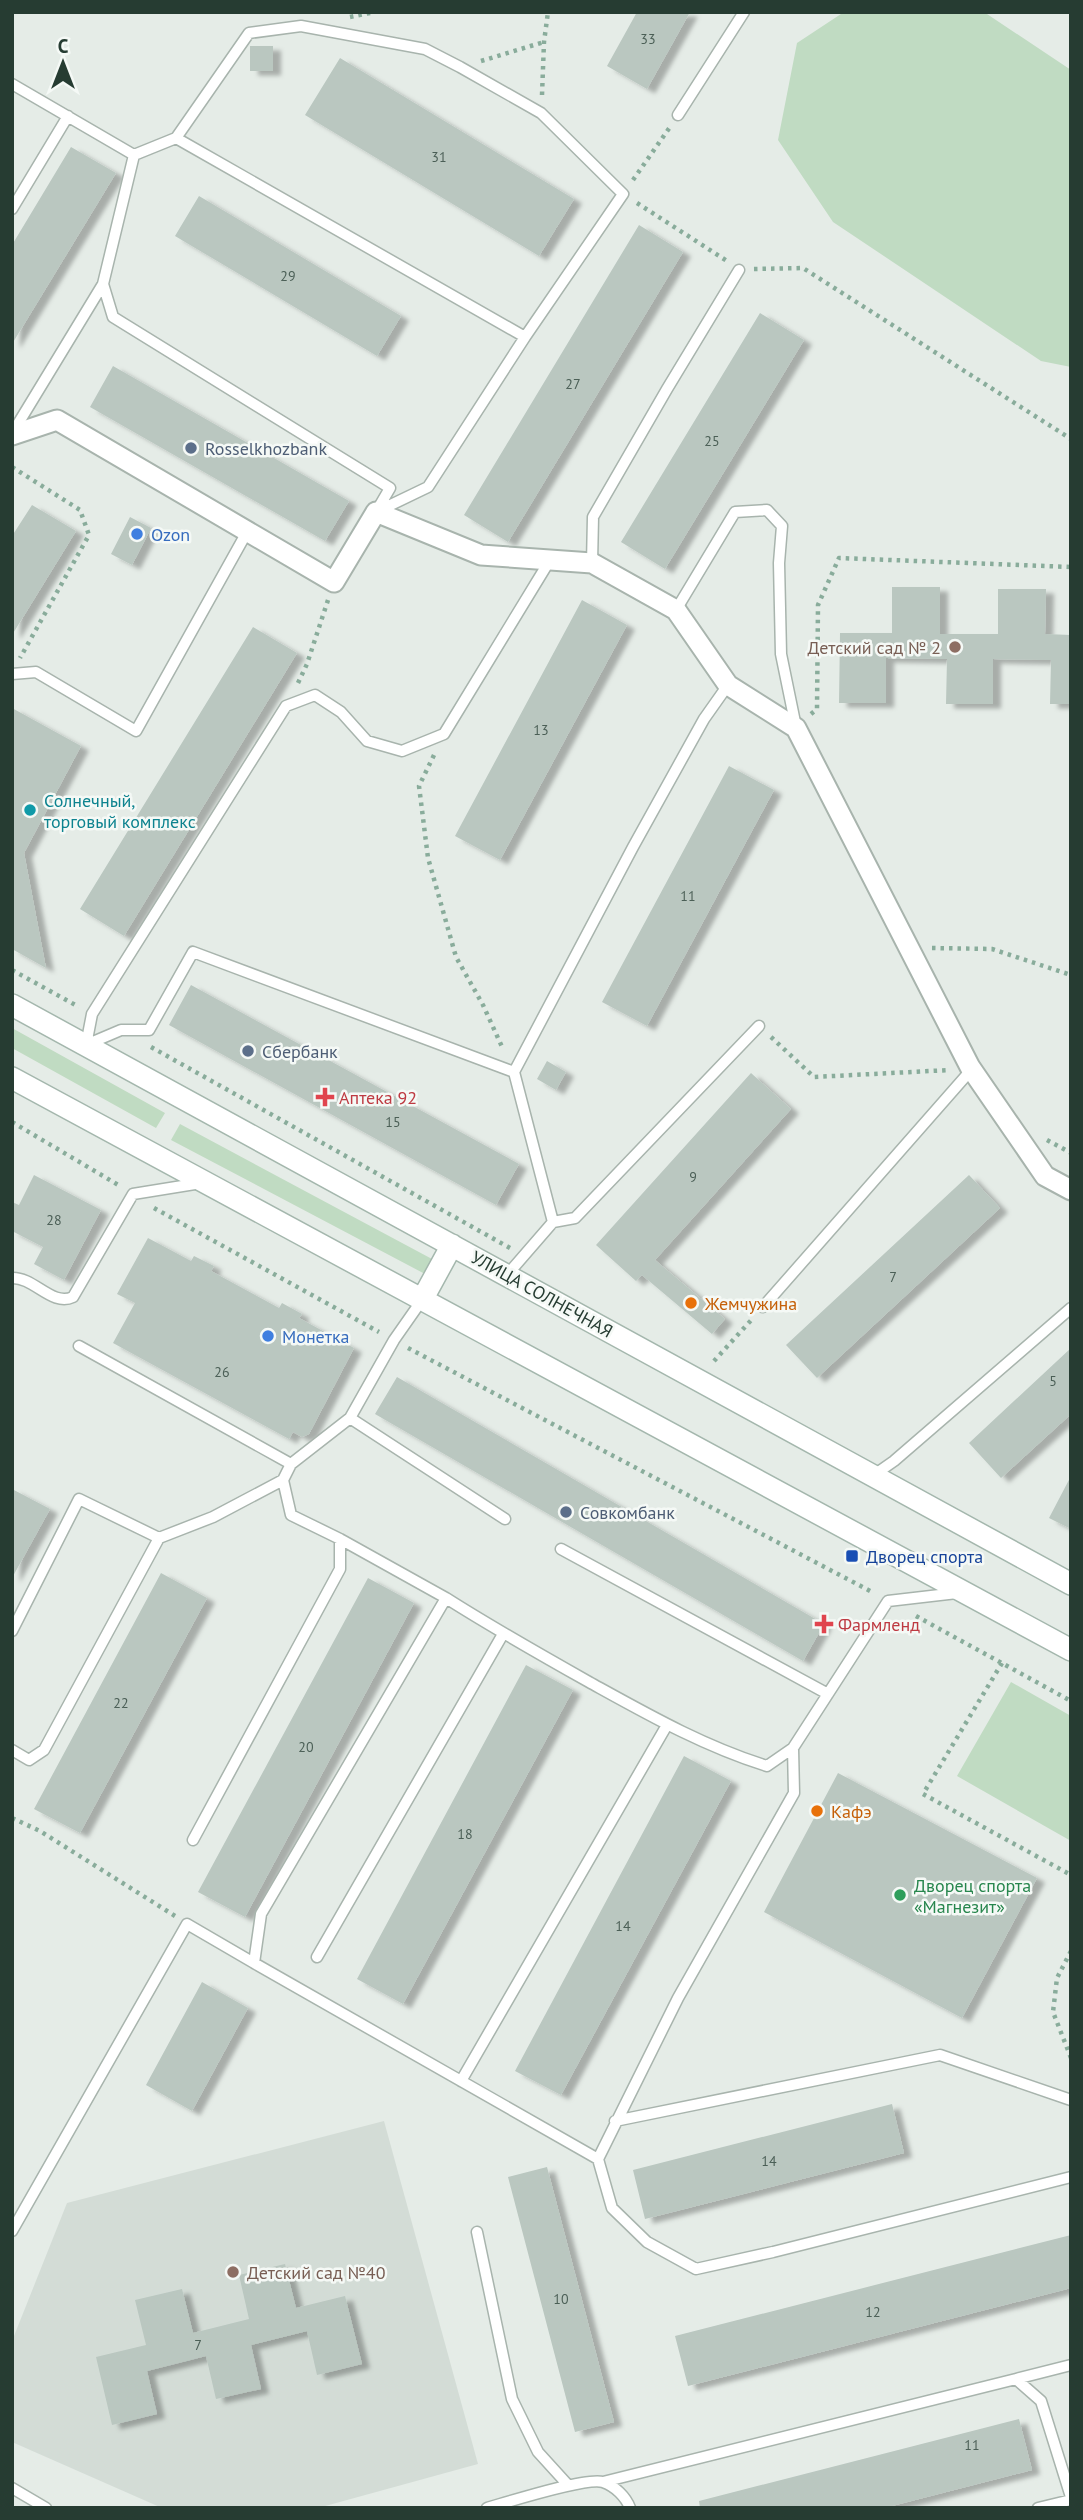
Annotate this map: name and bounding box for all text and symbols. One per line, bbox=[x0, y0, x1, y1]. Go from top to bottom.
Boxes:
north arrow bbox=[28, 28, 98, 98]
house number: 33 bbox=[640, 30, 656, 48]
text: С bbox=[58, 34, 69, 58]
house number: 31 bbox=[431, 148, 447, 166]
house number: 29 bbox=[280, 267, 296, 285]
house number: 27 bbox=[565, 375, 581, 393]
house number: 25 bbox=[704, 432, 720, 450]
place label: Rosselkhozbank bbox=[205, 437, 327, 460]
marker: Rosselkhozbank bbox=[183, 440, 199, 456]
place label: Ozon bbox=[151, 523, 190, 546]
marker: Ozon bbox=[129, 526, 145, 542]
place label: Детский сад № 2 bbox=[808, 636, 941, 659]
marker: Детский сад № 2 bbox=[947, 639, 963, 655]
house number: 13 bbox=[533, 721, 549, 739]
place label: Солнечный, торговый комплекс bbox=[44, 789, 196, 833]
marker: Солнечный, торговый комплекс bbox=[22, 802, 38, 818]
house number: 11 bbox=[680, 887, 696, 905]
place label: Сбербанк bbox=[262, 1040, 338, 1063]
marker: Сбербанк bbox=[240, 1043, 256, 1059]
place label: Аптека 92 bbox=[339, 1086, 417, 1109]
marker: Аптека 92 bbox=[317, 1089, 333, 1105]
house number: 15 bbox=[385, 1113, 401, 1131]
house number: 9 bbox=[689, 1168, 697, 1186]
house number: 28 bbox=[46, 1211, 62, 1229]
street label: УЛИЦА СОЛНЕЧНАЯ bbox=[467, 1245, 617, 1343]
house number: 7 bbox=[889, 1268, 897, 1286]
place label: Жемчужина bbox=[704, 1292, 797, 1315]
marker: Жемчужина bbox=[683, 1295, 699, 1311]
place label: Монетка bbox=[282, 1325, 349, 1348]
marker: Монетка bbox=[260, 1328, 276, 1344]
house number: 26 bbox=[214, 1363, 230, 1381]
house number: 5 bbox=[1049, 1372, 1057, 1390]
place label: Совкомбанк bbox=[580, 1501, 675, 1524]
marker: Совкомбанк bbox=[558, 1504, 574, 1520]
place label: Дворец спорта bbox=[866, 1545, 983, 1568]
marker: Дворец спорта bbox=[844, 1548, 860, 1564]
place label: Фармленд bbox=[838, 1613, 920, 1636]
marker: Фармленд bbox=[816, 1616, 832, 1632]
house number: 22 bbox=[113, 1694, 129, 1712]
house number: 20 bbox=[298, 1738, 314, 1756]
place label: Кафэ bbox=[831, 1800, 872, 1823]
marker: Кафэ bbox=[809, 1803, 825, 1819]
house number: 18 bbox=[457, 1825, 473, 1843]
place label: Дворец спорта «Магнезит» bbox=[914, 1874, 1031, 1918]
marker: Дворец спорта «Магнезит» bbox=[892, 1887, 908, 1903]
house number: 14 bbox=[615, 1917, 631, 1935]
house number: 14 bbox=[761, 2152, 777, 2170]
place label: Детский сад №40 bbox=[247, 2261, 386, 2284]
marker: Детский сад №40 bbox=[225, 2264, 241, 2280]
house number: 10 bbox=[553, 2290, 569, 2308]
house number: 12 bbox=[865, 2303, 881, 2321]
house number: 7 bbox=[194, 2336, 202, 2354]
house number: 11 bbox=[964, 2436, 980, 2454]

